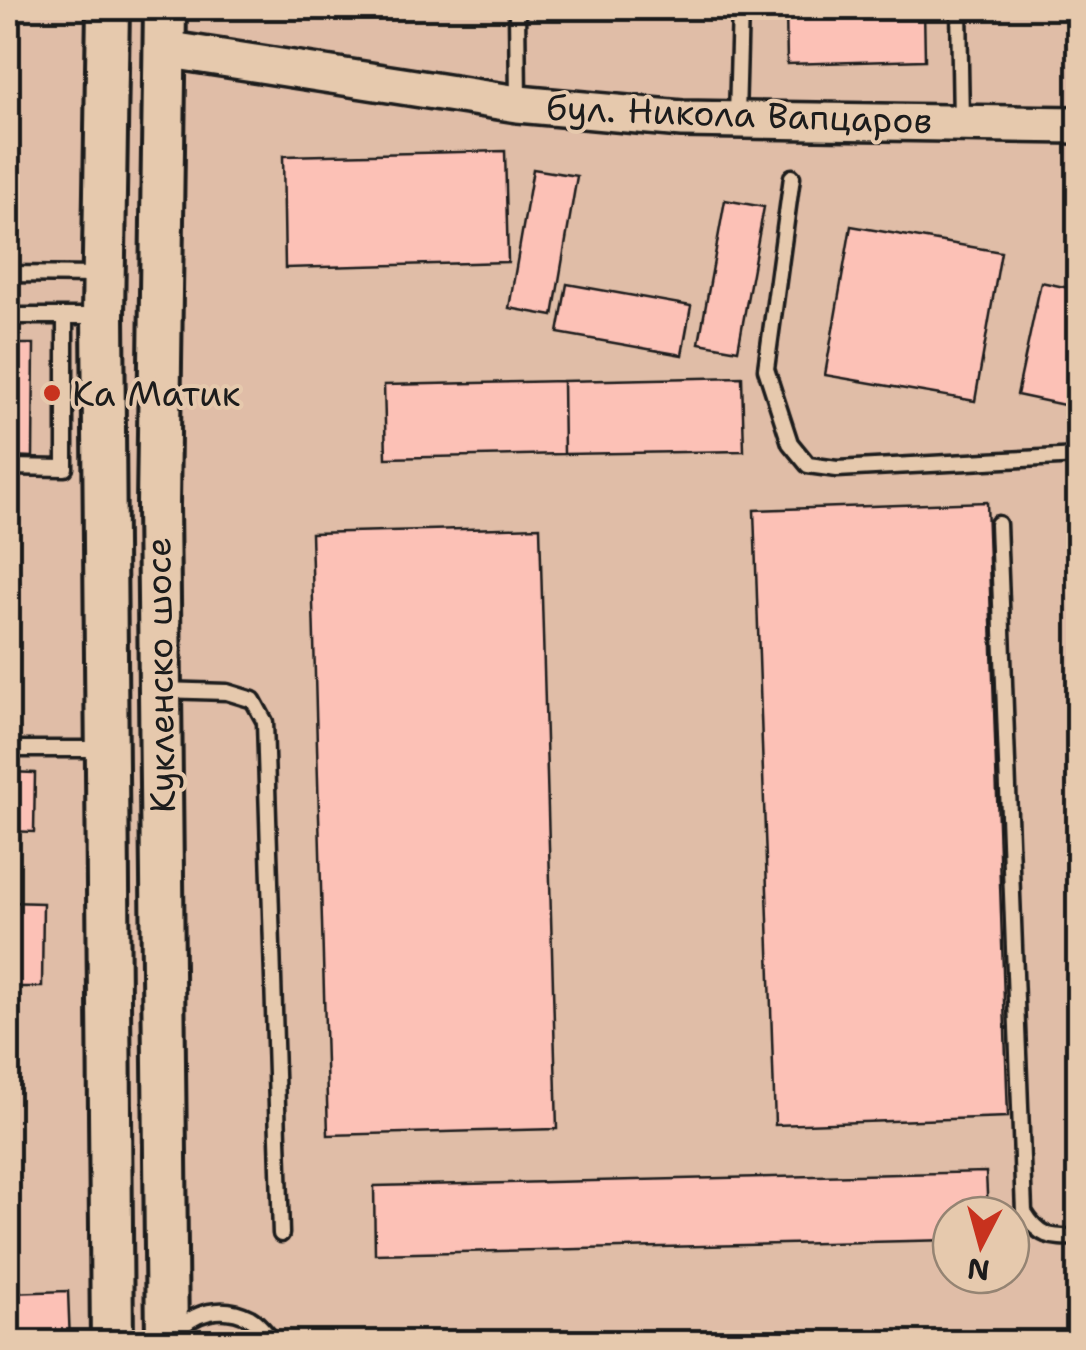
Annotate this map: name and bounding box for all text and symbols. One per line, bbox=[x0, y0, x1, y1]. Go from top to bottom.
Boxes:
street label: бул. Никола Вапцаров bbox=[545, 84, 933, 144]
place label: Ка Матик bbox=[72, 370, 240, 417]
marker: Ка Матик bbox=[41, 382, 63, 404]
street label: Кукленско шосе bbox=[134, 537, 186, 813]
north arrow bbox=[931, 1195, 1031, 1295]
text: N bbox=[965, 1250, 991, 1290]

